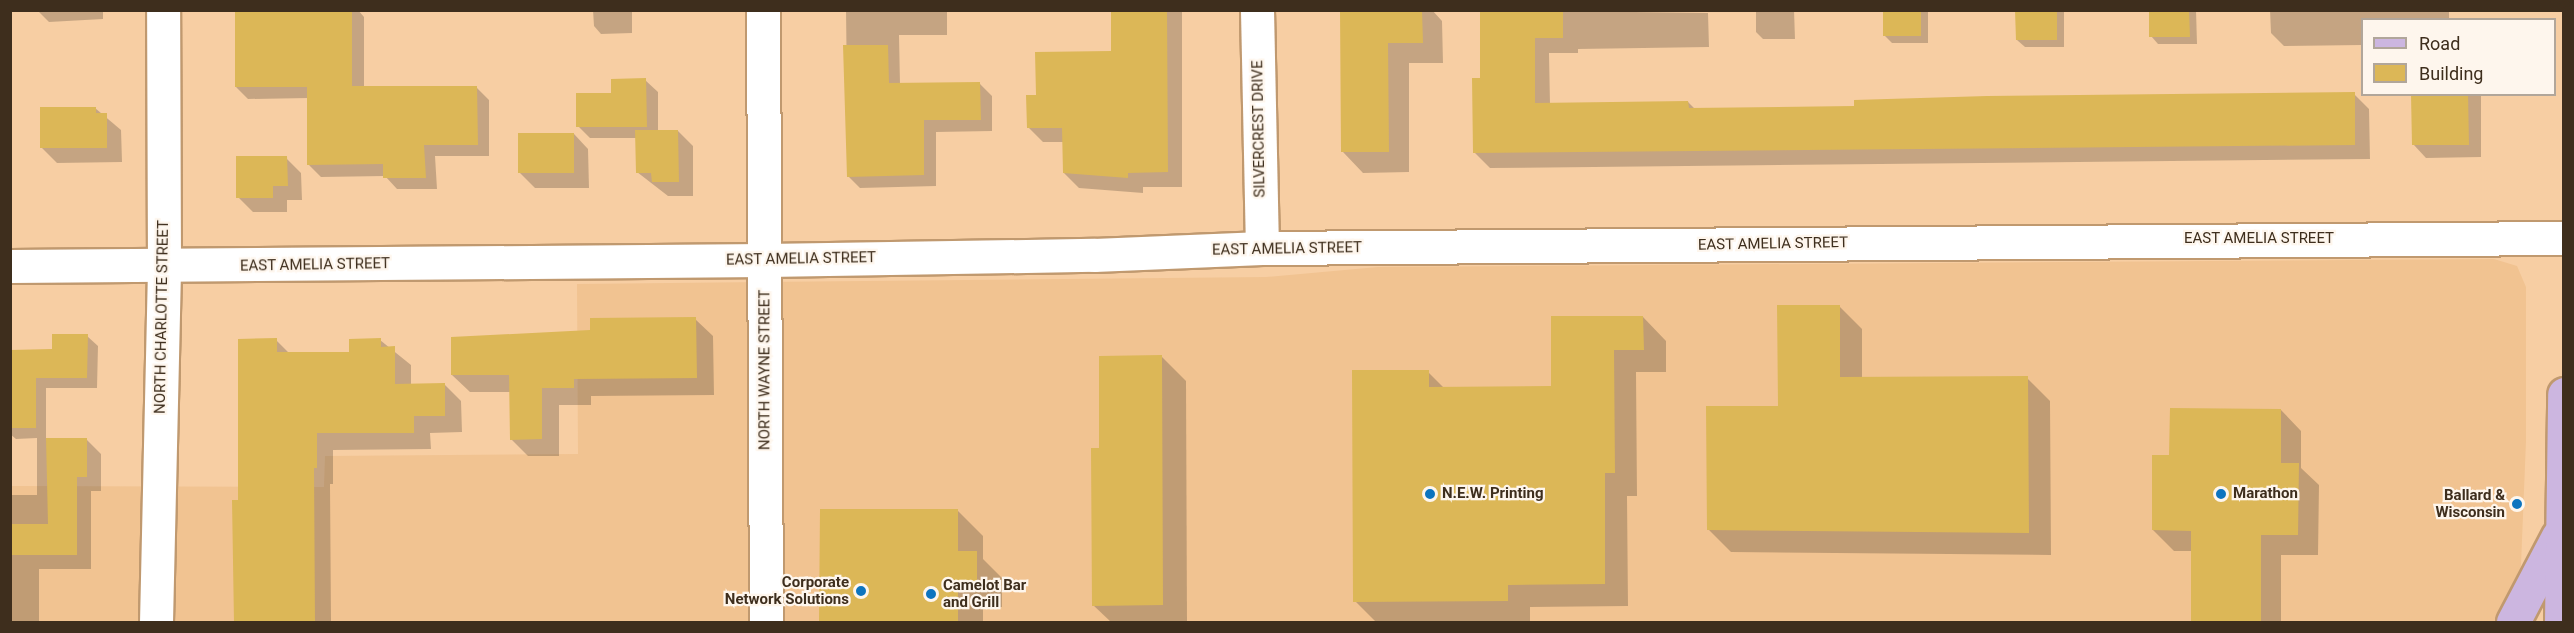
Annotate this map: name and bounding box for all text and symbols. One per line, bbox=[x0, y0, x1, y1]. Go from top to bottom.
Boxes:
legend bbox=[2361, 18, 2556, 96]
text: Road bbox=[2419, 33, 2460, 54]
street label: SILVERCREST DRIVE bbox=[1249, 60, 1269, 198]
text: Building bbox=[2419, 63, 2483, 84]
street label: NORTH CHARLOTTE STREET bbox=[151, 220, 173, 414]
street label: EAST AMELIA STREET bbox=[2184, 230, 2334, 248]
street label: EAST AMELIA STREET bbox=[1698, 234, 1848, 254]
street label: EAST AMELIA STREET bbox=[1212, 239, 1362, 259]
street label: EAST AMELIA STREET bbox=[726, 249, 876, 269]
street label: EAST AMELIA STREET bbox=[240, 255, 390, 275]
street label: NORTH WAYNE STREET bbox=[756, 290, 774, 450]
place label: N.E.W. Printing bbox=[1442, 485, 1543, 503]
place label: Marathon bbox=[2233, 485, 2298, 503]
place label: Ballard & Wisconsin bbox=[2435, 486, 2505, 521]
marker: N.E.W. Printing bbox=[1423, 487, 1437, 501]
marker: Marathon bbox=[2214, 487, 2228, 501]
marker: Ballard & Wisconsin bbox=[2510, 497, 2524, 511]
place label: Corporate Network Solutions bbox=[725, 573, 849, 608]
place label: Camelot Bar and Grill bbox=[943, 576, 1026, 611]
marker: Corporate Network Solutions bbox=[854, 584, 868, 598]
marker: Camelot Bar and Grill bbox=[924, 587, 938, 601]

